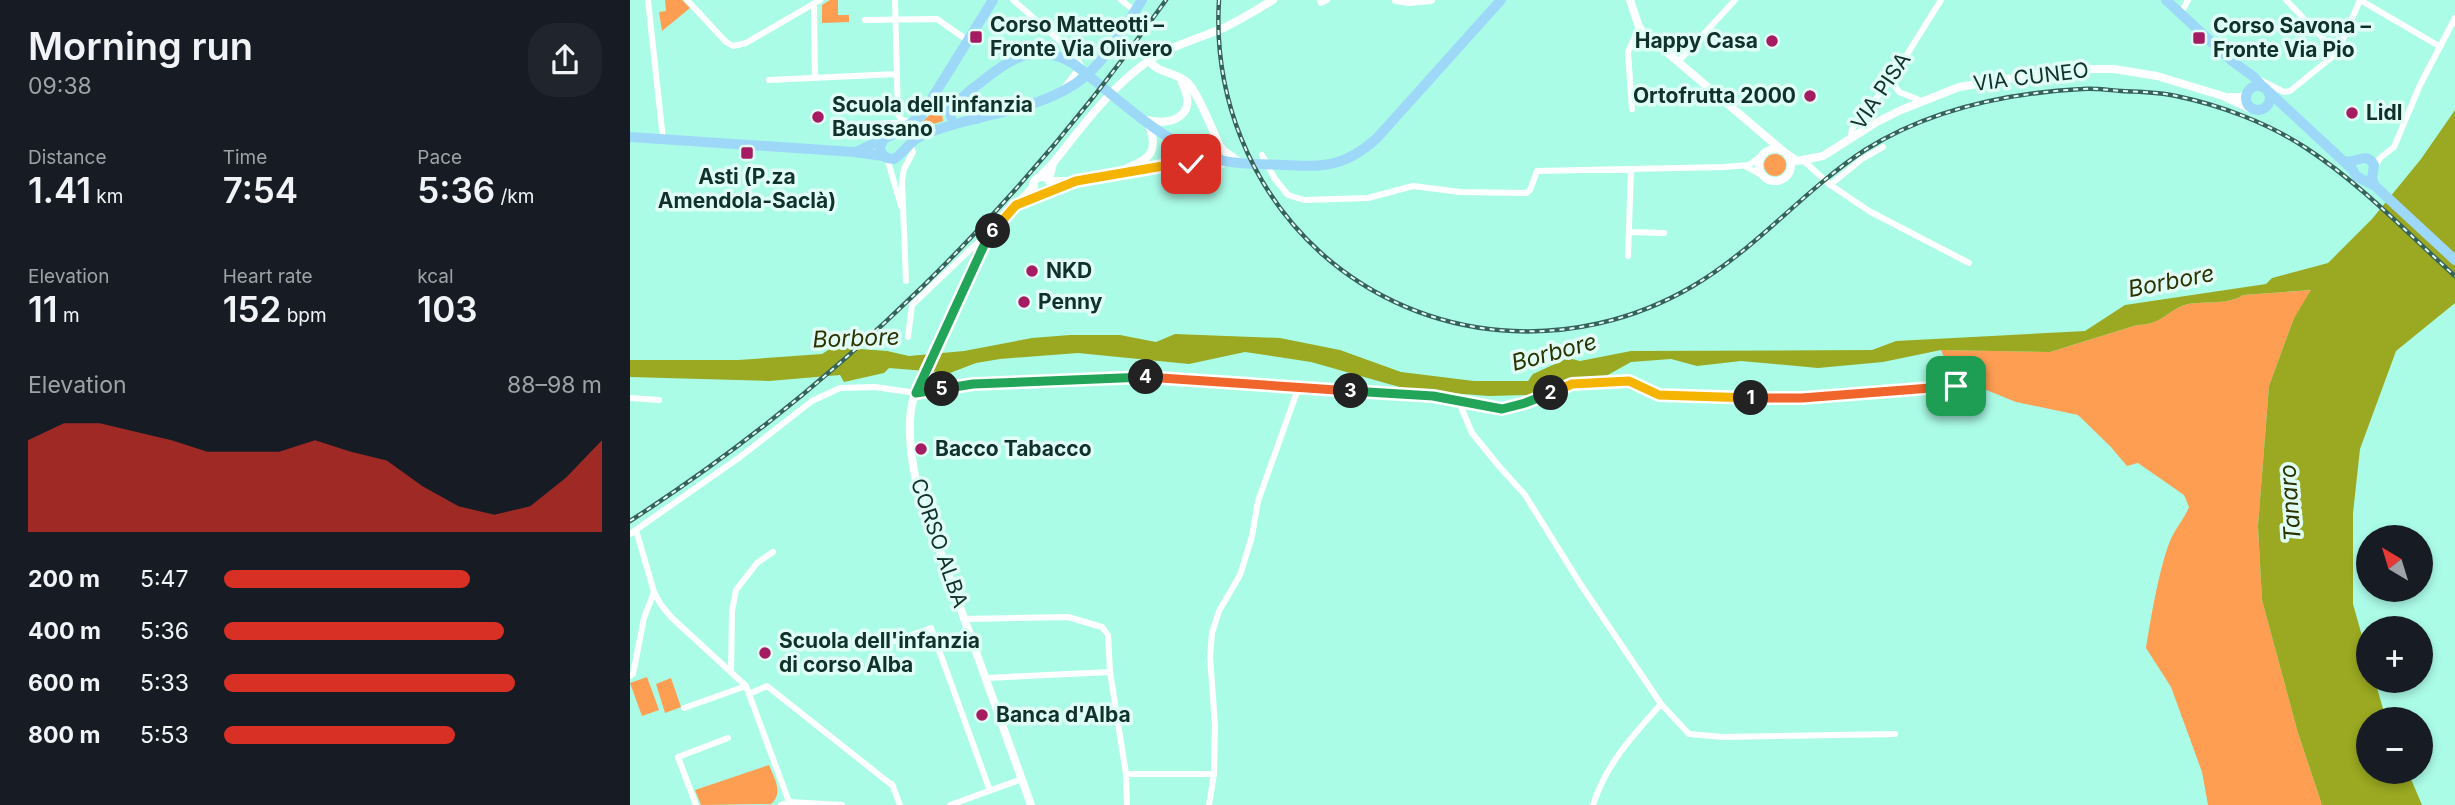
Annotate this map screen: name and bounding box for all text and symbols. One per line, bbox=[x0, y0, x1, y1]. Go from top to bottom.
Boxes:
place label: Corso Matteotti – Fronte Via Olivero bbox=[990, 12, 1173, 61]
place label: Corso Savona – Fronte Via Pio bbox=[2213, 13, 2371, 62]
text: Morning run bbox=[28, 23, 253, 69]
button: share bbox=[528, 23, 602, 97]
place label: Happy Casa bbox=[1635, 28, 1758, 53]
marker: Corso Matteotti – Fronte Via Olivero bbox=[968, 29, 984, 45]
marker: Corso Savona – Fronte Via Pio bbox=[2191, 30, 2207, 46]
marker: Happy Casa bbox=[1764, 33, 1780, 49]
street label: VIA PISA bbox=[1846, 47, 1915, 134]
street label: VIA CUNEO bbox=[1972, 57, 2090, 96]
text: 09:38 bbox=[28, 72, 92, 100]
place label: Ortofrutta 2000 bbox=[1633, 83, 1796, 108]
marker: Ortofrutta 2000 bbox=[1802, 88, 1818, 104]
place label: Scuola dell'infanzia Baussano bbox=[832, 92, 1033, 141]
place label: Lidl bbox=[2366, 100, 2403, 125]
marker: Lidl bbox=[2344, 105, 2360, 121]
marker: Scuola dell'infanzia Baussano bbox=[810, 109, 826, 125]
pin bbox=[1161, 134, 1221, 194]
marker: Asti (P.za Amendola-Saclà) bbox=[739, 145, 755, 161]
icon: check bbox=[1172, 145, 1210, 183]
text: Distance bbox=[28, 146, 106, 169]
text: Time bbox=[223, 146, 267, 169]
text: Pace bbox=[417, 146, 462, 169]
place label: Asti (P.za Amendola-Saclà) bbox=[658, 164, 836, 213]
text: 1.41 bbox=[28, 169, 91, 211]
text: 7:54 bbox=[223, 169, 298, 211]
text: 5:36 bbox=[417, 169, 495, 211]
text: km bbox=[91, 185, 123, 208]
text: /km bbox=[495, 185, 534, 208]
pin: 6 bbox=[976, 214, 1010, 248]
text: 6 bbox=[986, 219, 999, 242]
place label: NKD bbox=[1046, 258, 1092, 283]
water label: Borbore bbox=[2125, 259, 2217, 303]
marker: NKD bbox=[1024, 263, 1040, 279]
text: Elevation bbox=[28, 265, 109, 288]
text: Heart rate bbox=[223, 265, 313, 288]
text: kcal bbox=[417, 265, 454, 288]
text: 11 bbox=[28, 288, 58, 330]
text: 152 bbox=[223, 288, 281, 330]
text: 103 bbox=[417, 288, 477, 330]
place label: Penny bbox=[1038, 289, 1103, 314]
marker: Penny bbox=[1016, 294, 1032, 310]
text: m bbox=[58, 304, 80, 327]
text: bpm bbox=[281, 304, 327, 327]
water label: Borbore bbox=[812, 322, 900, 354]
water label: Borbore bbox=[1508, 327, 1600, 377]
pin bbox=[1926, 356, 1986, 416]
pin: 4 bbox=[1128, 360, 1164, 394]
text: 4 bbox=[1139, 365, 1152, 388]
icon: arrive bbox=[1937, 367, 1975, 405]
text: Elevation bbox=[28, 371, 127, 399]
text: 88–98 m bbox=[507, 371, 602, 399]
pin: 5 bbox=[924, 372, 960, 406]
pin: 3 bbox=[1334, 374, 1368, 408]
pin: 2 bbox=[1534, 376, 1569, 410]
text: 5 bbox=[935, 377, 948, 400]
text: 3 bbox=[1344, 379, 1357, 402]
pin: 1 bbox=[1734, 380, 1768, 416]
text: 2 bbox=[1545, 381, 1556, 404]
text: 1 bbox=[1746, 386, 1755, 409]
place label: Bacco Tabacco bbox=[935, 436, 1092, 461]
marker: Bacco Tabacco bbox=[913, 441, 929, 457]
water label: Tanaro bbox=[2273, 464, 2307, 542]
street label: CORSO ALBA bbox=[906, 475, 973, 611]
north arrow bbox=[2356, 525, 2432, 602]
map controls bbox=[2356, 525, 2433, 784]
text: 200 m bbox=[28, 565, 100, 593]
text: 5:47 bbox=[140, 565, 188, 593]
button: + bbox=[2356, 616, 2433, 693]
text: 400 m bbox=[28, 617, 101, 645]
text: 5:36 bbox=[140, 617, 189, 645]
place label: Scuola dell'infanzia di corso Alba bbox=[779, 628, 980, 677]
marker: Scuola dell'infanzia di corso Alba bbox=[757, 645, 773, 661]
text: 600 m bbox=[28, 669, 100, 697]
text: 5:33 bbox=[140, 669, 189, 697]
place label: Banca d'Alba bbox=[996, 702, 1131, 727]
marker: Banca d'Alba bbox=[974, 707, 990, 723]
button: − bbox=[2356, 707, 2433, 784]
text: 800 m bbox=[28, 721, 100, 749]
text: 5:53 bbox=[140, 721, 189, 749]

